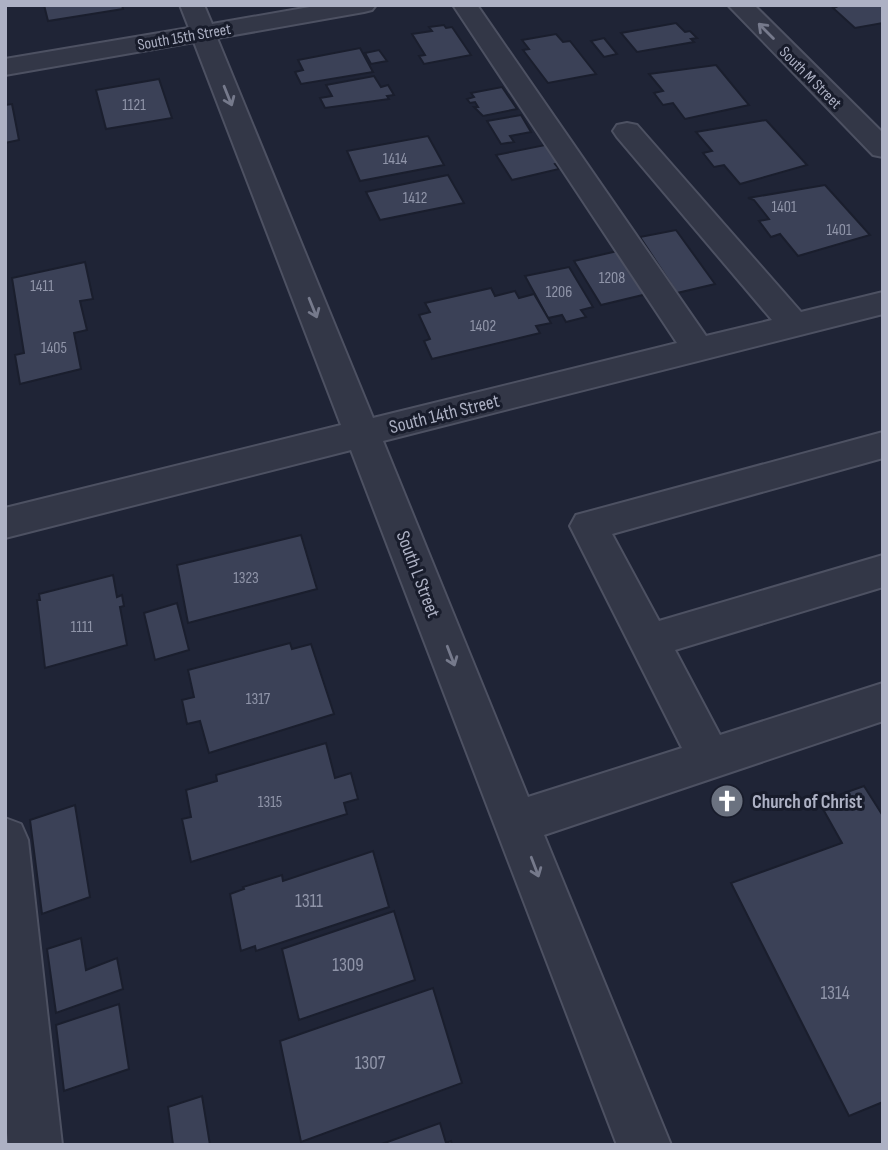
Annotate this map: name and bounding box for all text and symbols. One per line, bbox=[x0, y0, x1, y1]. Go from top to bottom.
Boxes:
street label: South 15th Street bbox=[136, 20, 233, 55]
one-way arrow bbox=[757, 22, 774, 39]
street label: South M Street bbox=[775, 43, 845, 113]
one-way arrow bbox=[223, 85, 236, 107]
house number: 1121 bbox=[122, 96, 146, 115]
house number: 1414 bbox=[383, 150, 408, 169]
house number: 1412 bbox=[403, 189, 427, 208]
house number: 1401 bbox=[771, 198, 797, 217]
house number: 1401 bbox=[826, 221, 852, 240]
house number: 1208 bbox=[599, 269, 625, 288]
house number: 1411 bbox=[30, 277, 54, 296]
house number: 1206 bbox=[546, 283, 572, 302]
one-way arrow bbox=[307, 296, 320, 318]
house number: 1402 bbox=[470, 317, 496, 336]
house number: 1405 bbox=[41, 339, 67, 358]
street label: South 14th Street bbox=[387, 390, 502, 439]
street label: South L Street bbox=[391, 528, 445, 621]
house number: 1323 bbox=[233, 569, 259, 588]
house number: 1111 bbox=[71, 618, 94, 637]
one-way arrow bbox=[446, 644, 459, 666]
house number: 1317 bbox=[246, 690, 271, 709]
church icon: Church of Christ bbox=[708, 782, 746, 820]
place label: Church of Christ bbox=[752, 791, 862, 814]
house number: 1315 bbox=[258, 793, 282, 812]
one-way arrow bbox=[529, 856, 542, 878]
house number: 1311 bbox=[295, 890, 323, 913]
house number: 1309 bbox=[332, 954, 364, 977]
house number: 1314 bbox=[820, 982, 850, 1005]
house number: 1307 bbox=[355, 1052, 386, 1075]

